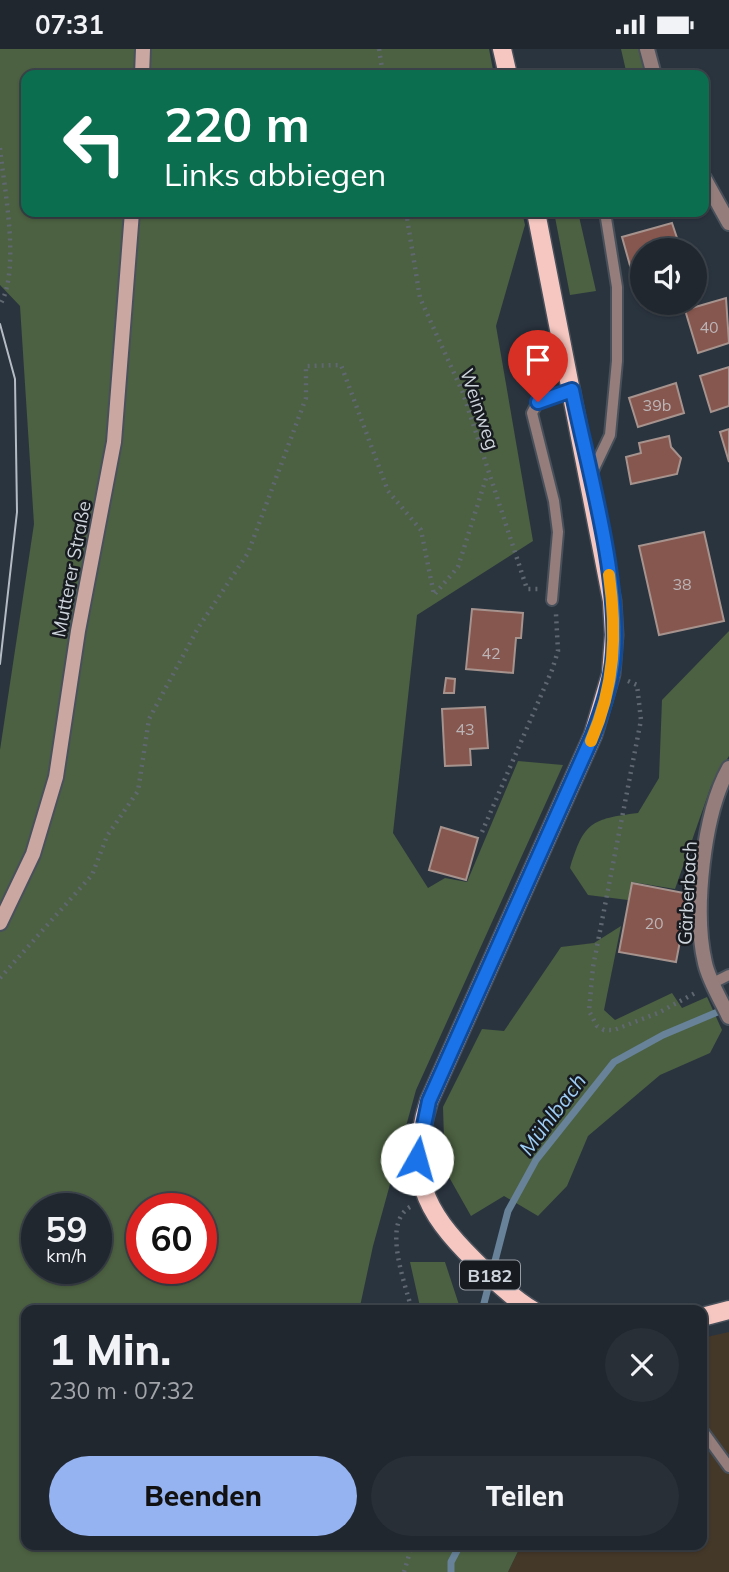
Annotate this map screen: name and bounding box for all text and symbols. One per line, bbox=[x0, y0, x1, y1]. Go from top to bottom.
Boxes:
text: 07:31 bbox=[35, 8, 104, 41]
text: 220 m bbox=[164, 93, 310, 154]
icon: left bbox=[49, 98, 140, 189]
text: Links abbiegen bbox=[164, 154, 386, 194]
map controls bbox=[630, 238, 707, 315]
button: sound bbox=[630, 238, 707, 315]
house number: 40 bbox=[699, 317, 719, 337]
pin bbox=[508, 330, 568, 402]
icon: arrive bbox=[519, 341, 557, 379]
street label: Weinweg bbox=[455, 365, 505, 453]
house number: 39b bbox=[643, 395, 671, 415]
street label: Mutterer Straße bbox=[46, 499, 96, 639]
house number: 38 bbox=[672, 574, 692, 594]
house number: 42 bbox=[481, 643, 501, 663]
house number: 43 bbox=[455, 719, 475, 739]
street label: Gärberbach bbox=[672, 840, 702, 946]
house number: 20 bbox=[644, 913, 664, 933]
water label: Mühlbach bbox=[513, 1068, 591, 1160]
position arrow bbox=[380, 1122, 454, 1196]
speed limit sign: 60 bbox=[126, 1193, 217, 1284]
text: 59 bbox=[45, 1207, 88, 1251]
text: km/h bbox=[46, 1244, 87, 1267]
road number: B182 bbox=[460, 1261, 520, 1289]
text: 1 Min. bbox=[49, 1323, 171, 1376]
button: close bbox=[605, 1328, 679, 1402]
text: 230 m · 07:32 bbox=[49, 1376, 194, 1405]
button: Beenden bbox=[49, 1456, 357, 1536]
button: Teilen bbox=[371, 1456, 679, 1536]

